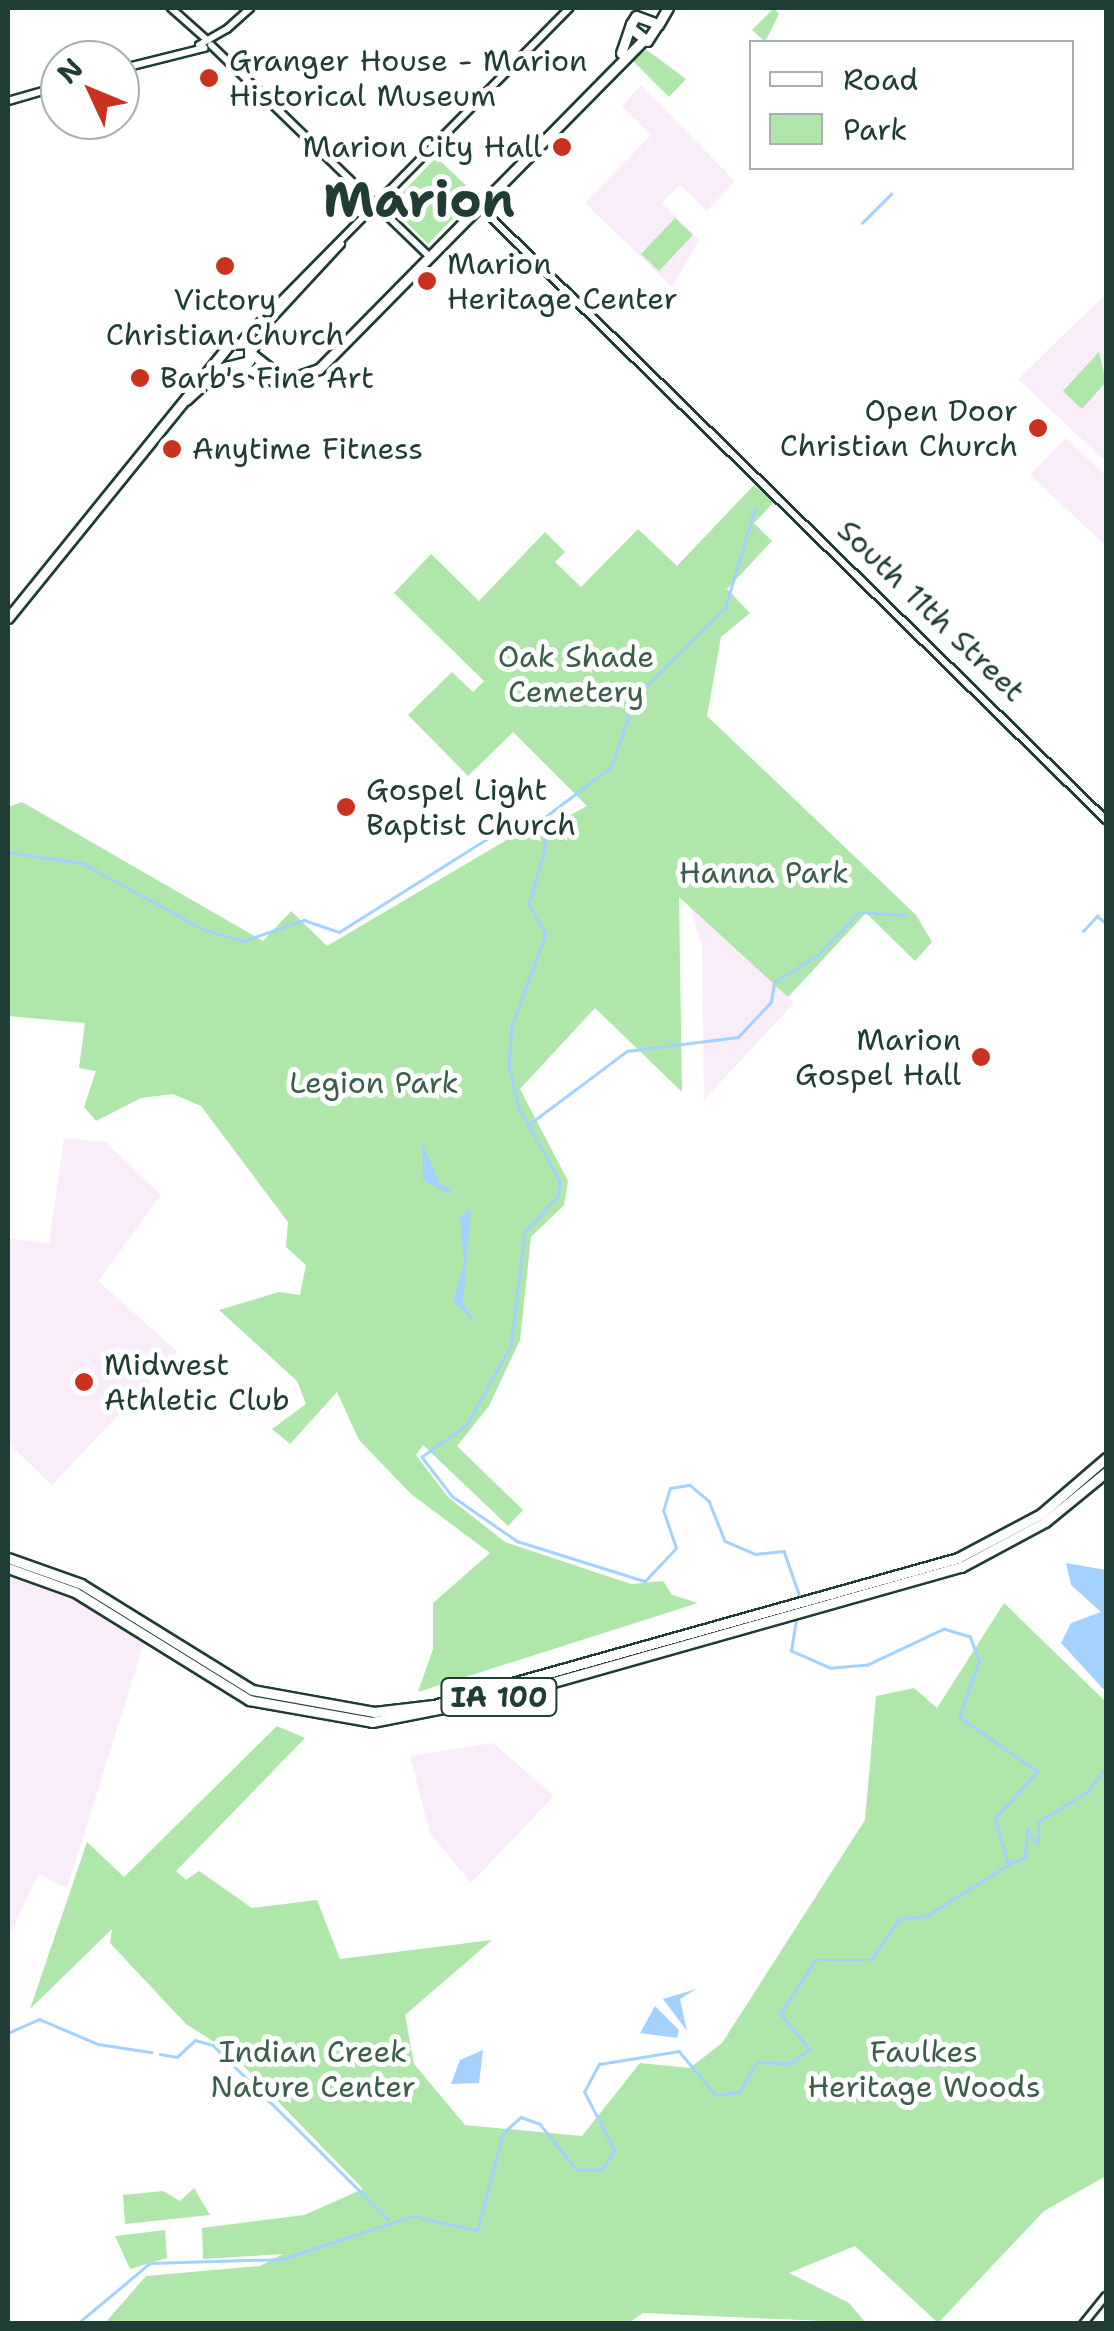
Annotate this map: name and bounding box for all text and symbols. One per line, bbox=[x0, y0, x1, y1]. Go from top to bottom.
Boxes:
north arrow bbox=[40, 40, 140, 140]
legend bbox=[749, 40, 1074, 170]
place label: Granger House - Marion Historical Museum bbox=[229, 43, 587, 114]
text: N bbox=[48, 49, 91, 92]
text: Road bbox=[843, 59, 918, 100]
marker: Granger House - Marion Historical Museum bbox=[198, 67, 220, 89]
text: Park bbox=[843, 109, 907, 150]
place label: Marion City Hall bbox=[302, 129, 542, 165]
marker: Marion City Hall bbox=[551, 136, 573, 158]
district label: Marion bbox=[323, 170, 515, 230]
place label: Marion Heritage Center bbox=[447, 246, 678, 316]
marker: Victory Christian Church bbox=[214, 255, 236, 277]
marker: Marion Heritage Center bbox=[416, 270, 438, 292]
place label: Victory Christian Church bbox=[106, 282, 344, 352]
place label: Barb's Fine Art bbox=[160, 360, 374, 396]
marker: Barb's Fine Art bbox=[129, 367, 151, 389]
place label: Open Door Christian Church bbox=[780, 393, 1018, 464]
marker: Open Door Christian Church bbox=[1027, 417, 1049, 439]
place label: Anytime Fitness bbox=[192, 431, 423, 467]
marker: Anytime Fitness bbox=[161, 438, 183, 460]
street label: South 11th Street bbox=[830, 512, 1032, 710]
park label: Oak Shade Cemetery bbox=[498, 639, 654, 710]
place label: Gospel Light Baptist Church bbox=[366, 772, 576, 842]
marker: Gospel Light Baptist Church bbox=[335, 796, 357, 818]
park label: Hanna Park bbox=[679, 855, 849, 891]
place label: Marion Gospel Hall bbox=[795, 1022, 961, 1092]
marker: Marion Gospel Hall bbox=[970, 1046, 992, 1068]
park label: Legion Park bbox=[289, 1065, 459, 1101]
place label: Midwest Athletic Club bbox=[104, 1347, 290, 1418]
marker: Midwest Athletic Club bbox=[73, 1371, 95, 1393]
road number: IA 100 bbox=[439, 1674, 559, 1720]
park label: Indian Creek Nature Center bbox=[210, 2034, 416, 2104]
park label: Faulkes Heritage Woods bbox=[807, 2034, 1041, 2104]

